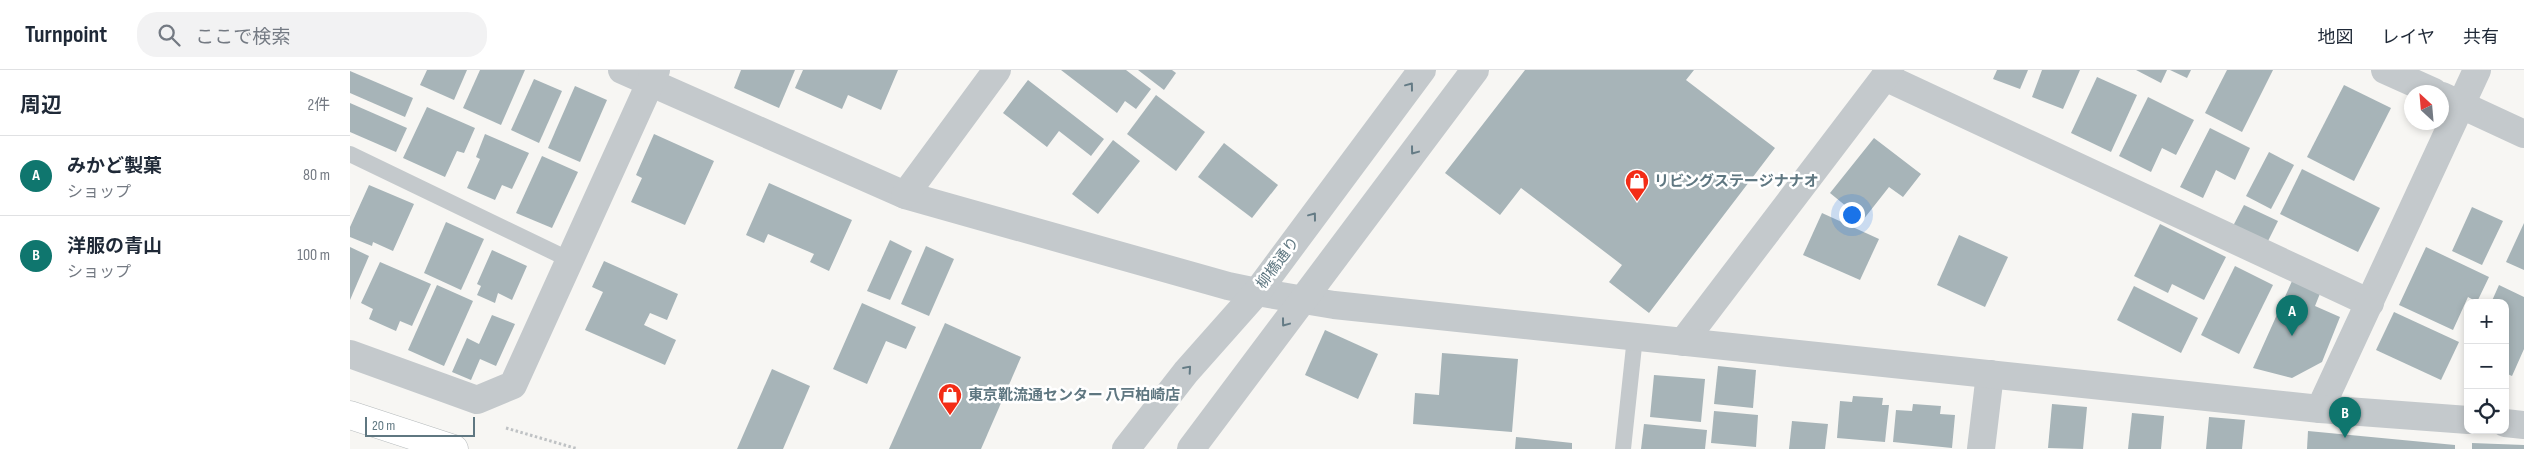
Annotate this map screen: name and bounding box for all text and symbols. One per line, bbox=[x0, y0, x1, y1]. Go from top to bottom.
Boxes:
search box bbox=[137, 12, 487, 57]
text: Turnpoint bbox=[25, 20, 107, 49]
icon: search bbox=[155, 21, 183, 49]
text: ここで検索 bbox=[195, 26, 290, 49]
text: 地図 bbox=[2318, 27, 2354, 48]
text: レイヤ bbox=[2382, 27, 2435, 48]
text: 共有 bbox=[2463, 27, 2499, 48]
one-way arrow bbox=[1404, 82, 1413, 92]
north arrow bbox=[2404, 85, 2449, 130]
text: 周辺 bbox=[20, 93, 62, 118]
text: 2件 bbox=[307, 96, 330, 115]
one-way arrow bbox=[1412, 145, 1420, 154]
text: みかど製菓 bbox=[67, 155, 162, 178]
text: A bbox=[32, 166, 40, 185]
text: 80 m bbox=[303, 166, 330, 185]
shop icon: リビングステージナナオ bbox=[1624, 168, 1650, 202]
place label: リビングステージナナオ bbox=[1654, 172, 1819, 191]
text: ショップ bbox=[67, 183, 131, 202]
your location bbox=[1839, 202, 1865, 228]
one-way arrow bbox=[1307, 212, 1316, 222]
street label: 柳橋通り bbox=[1252, 233, 1304, 293]
text: 洋服の青山 bbox=[67, 235, 162, 258]
text: B bbox=[32, 246, 40, 265]
text: 100 m bbox=[297, 246, 330, 265]
text: ショップ bbox=[67, 263, 131, 282]
pin: A bbox=[2276, 295, 2308, 336]
map controls bbox=[2464, 299, 2509, 434]
button: + bbox=[2464, 299, 2509, 344]
one-way arrow bbox=[1282, 317, 1291, 327]
button: − bbox=[2464, 344, 2509, 389]
one-way arrow bbox=[1182, 366, 1191, 375]
shop icon: 東京靴流通センター 八戸柏崎店 bbox=[937, 382, 963, 416]
place label: 東京靴流通センター 八戸柏崎店 bbox=[968, 386, 1180, 405]
button: locate bbox=[2464, 389, 2509, 434]
pin: B bbox=[2329, 397, 2361, 438]
scale bar bbox=[365, 414, 475, 437]
text: 20 m bbox=[372, 417, 395, 434]

